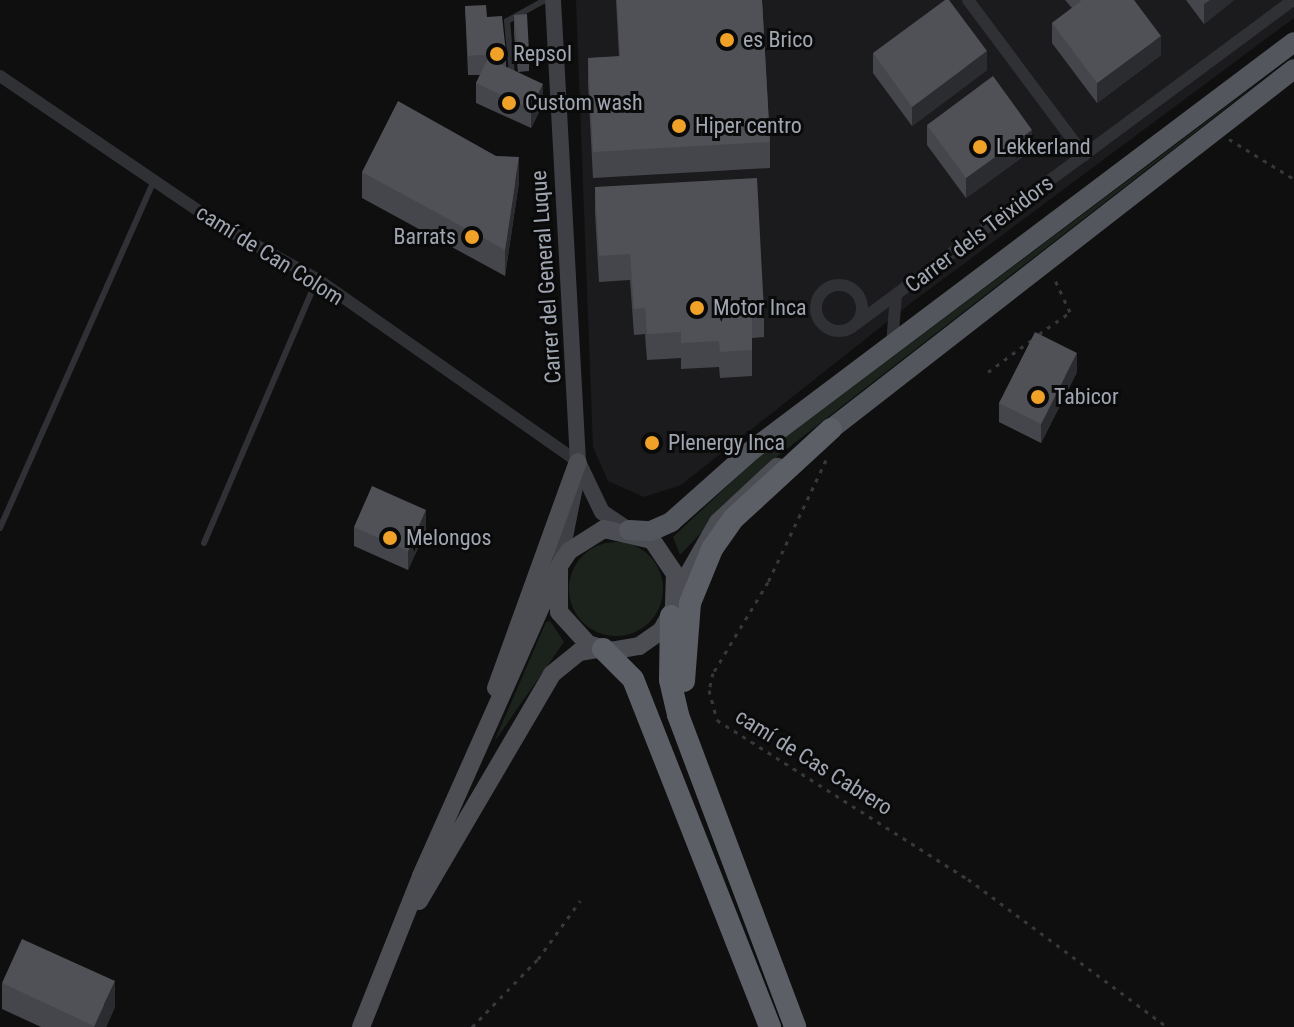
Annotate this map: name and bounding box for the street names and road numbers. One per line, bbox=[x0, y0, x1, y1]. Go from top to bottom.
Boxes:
street label: Carrer del General Luque bbox=[525, 170, 567, 384]
street label: Carrer dels Teixidors bbox=[900, 170, 1058, 298]
street label: camí de Can Colom bbox=[191, 199, 349, 311]
street label: camí de Cas Cabrero bbox=[731, 703, 897, 821]

